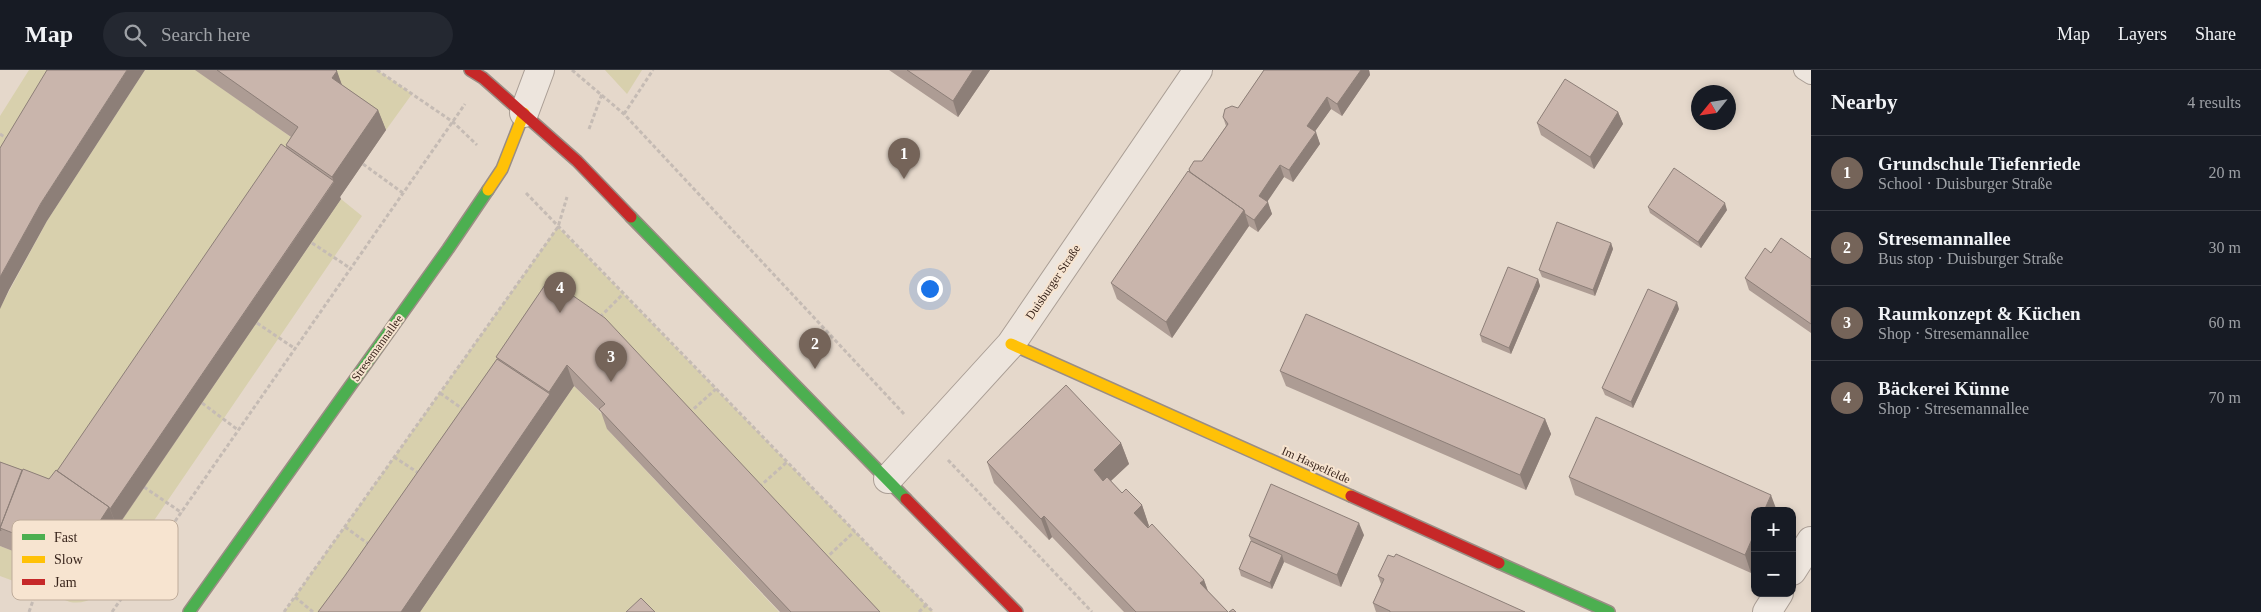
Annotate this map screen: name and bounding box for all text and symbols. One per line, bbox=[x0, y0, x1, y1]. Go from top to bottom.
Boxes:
search box bbox=[103, 12, 453, 57]
text: Map bbox=[25, 21, 73, 47]
icon: search bbox=[121, 21, 149, 49]
text: Search here bbox=[161, 24, 250, 45]
text: Map bbox=[2057, 24, 2090, 44]
text: Layers bbox=[2118, 24, 2167, 44]
text: Share bbox=[2195, 24, 2236, 44]
north arrow bbox=[1691, 85, 1736, 130]
text: Nearby bbox=[1831, 90, 1898, 114]
text: 4 results bbox=[2187, 94, 2241, 111]
pin: 1 bbox=[888, 138, 920, 179]
text: Grundschule Tiefenriede bbox=[1878, 153, 2081, 174]
text: 1 bbox=[1843, 164, 1851, 181]
text: 20 m bbox=[2209, 164, 2241, 181]
text: School · Duisburger Straße bbox=[1878, 175, 2052, 192]
text: Stresemannallee bbox=[1878, 228, 2011, 249]
text: 2 bbox=[1843, 239, 1851, 256]
text: 30 m bbox=[2209, 239, 2241, 256]
street label: Duisburger Straße bbox=[1023, 242, 1083, 322]
text: Bus stop · Duisburger Straße bbox=[1878, 250, 2063, 267]
pin: 4 bbox=[544, 272, 576, 313]
your location bbox=[917, 276, 943, 302]
text: Raumkonzept & Küchen bbox=[1878, 303, 2081, 324]
street label: Stresemannallee bbox=[348, 312, 406, 384]
text: 3 bbox=[1843, 314, 1851, 331]
text: 60 m bbox=[2209, 314, 2241, 331]
text: Shop · Stresemannallee bbox=[1878, 325, 2029, 342]
pin: 2 bbox=[799, 328, 831, 369]
pin: 3 bbox=[595, 341, 627, 382]
text: Bäckerei Künne bbox=[1878, 378, 2009, 399]
text: 4 bbox=[1843, 389, 1851, 406]
text: 70 m bbox=[2209, 389, 2241, 406]
text: Shop · Stresemannallee bbox=[1878, 400, 2029, 417]
street label: Im Haspelfelde bbox=[1280, 444, 1352, 486]
map controls bbox=[1751, 507, 1796, 597]
button: + bbox=[1751, 507, 1796, 552]
legend bbox=[12, 520, 178, 600]
text: Fast bbox=[54, 530, 77, 545]
text: Slow bbox=[54, 552, 84, 567]
button: − bbox=[1751, 552, 1796, 597]
text: Jam bbox=[54, 575, 77, 590]

